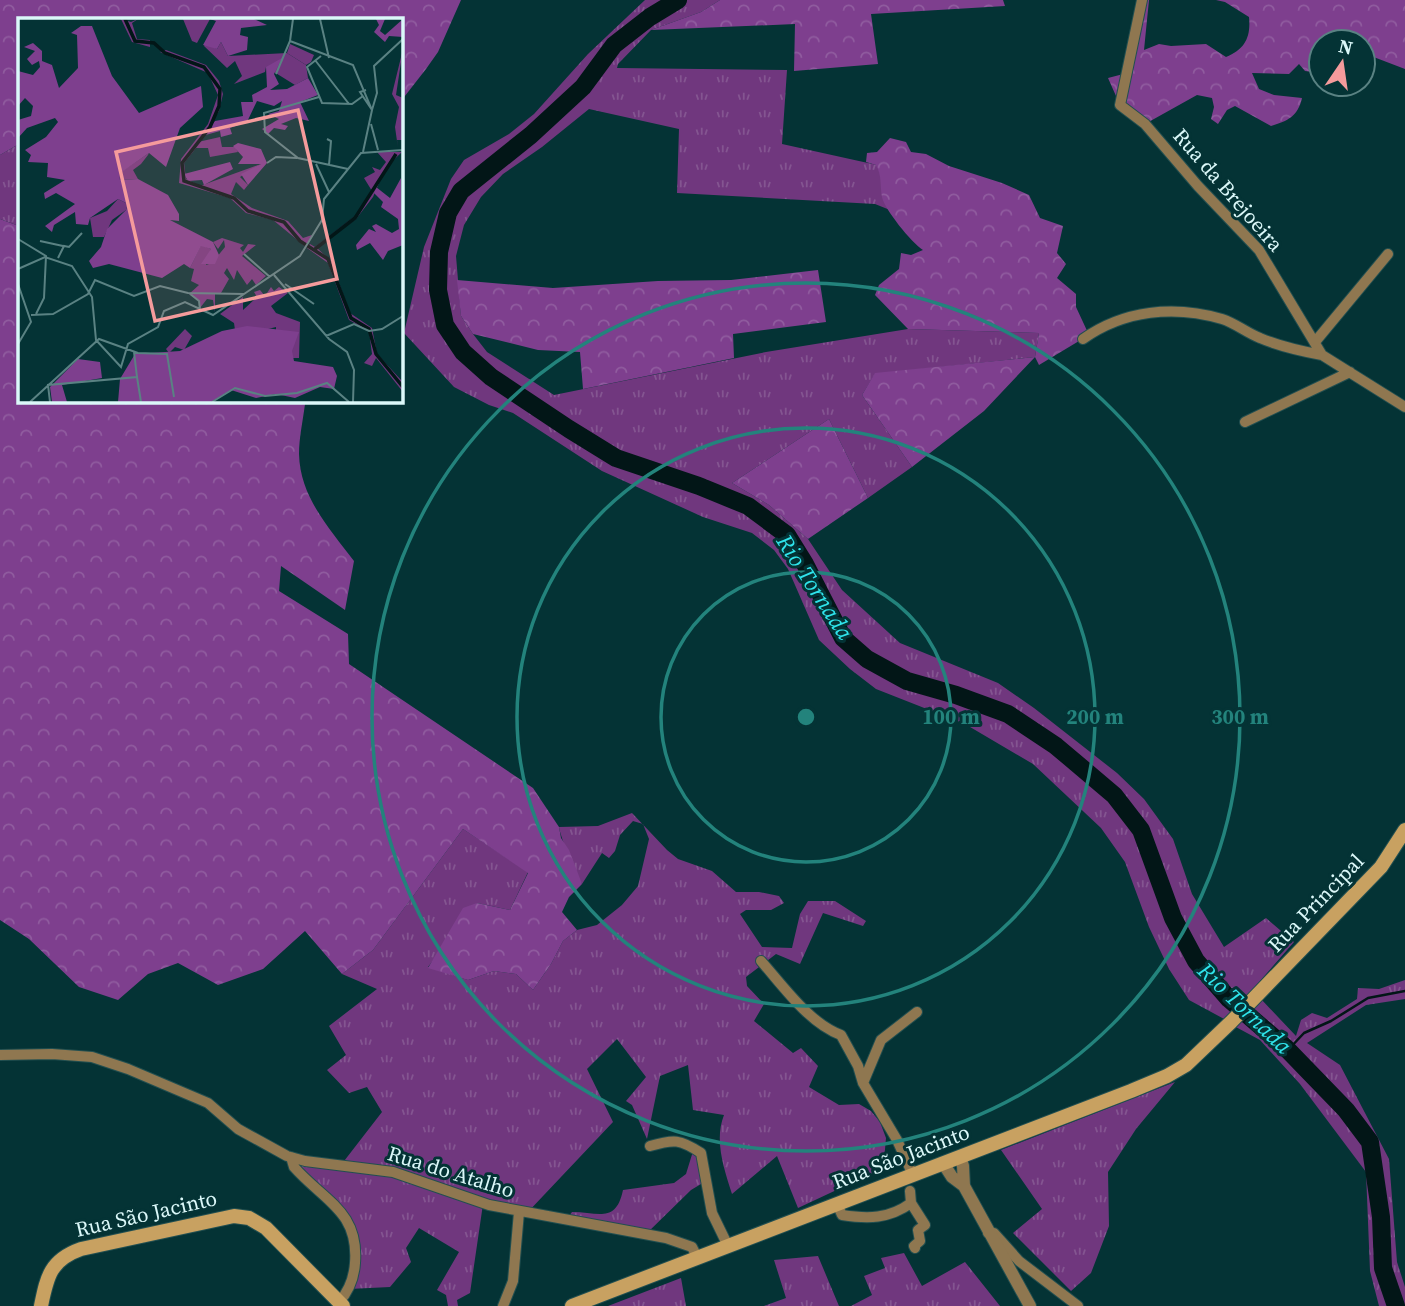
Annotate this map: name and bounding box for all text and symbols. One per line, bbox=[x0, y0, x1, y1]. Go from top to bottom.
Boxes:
inset map bbox=[18, 18, 402, 402]
north arrow bbox=[1307, 28, 1377, 98]
text: N bbox=[1336, 32, 1356, 61]
street label: Rua da Brejoeira bbox=[1167, 122, 1290, 258]
water label: Rio Tornada bbox=[768, 527, 861, 646]
text: 100 m bbox=[922, 702, 980, 731]
text: 200 m bbox=[1066, 702, 1124, 731]
text: 300 m bbox=[1211, 702, 1269, 731]
centre of rings bbox=[794, 705, 818, 729]
street label: Rua Principal bbox=[1261, 847, 1370, 958]
water label: Rio Tornada bbox=[1190, 954, 1299, 1061]
street label: Rua São Jacinto bbox=[828, 1117, 974, 1196]
street label: Rua do Atalho bbox=[384, 1138, 518, 1205]
street label: Rua São Jacinto bbox=[72, 1183, 220, 1244]

